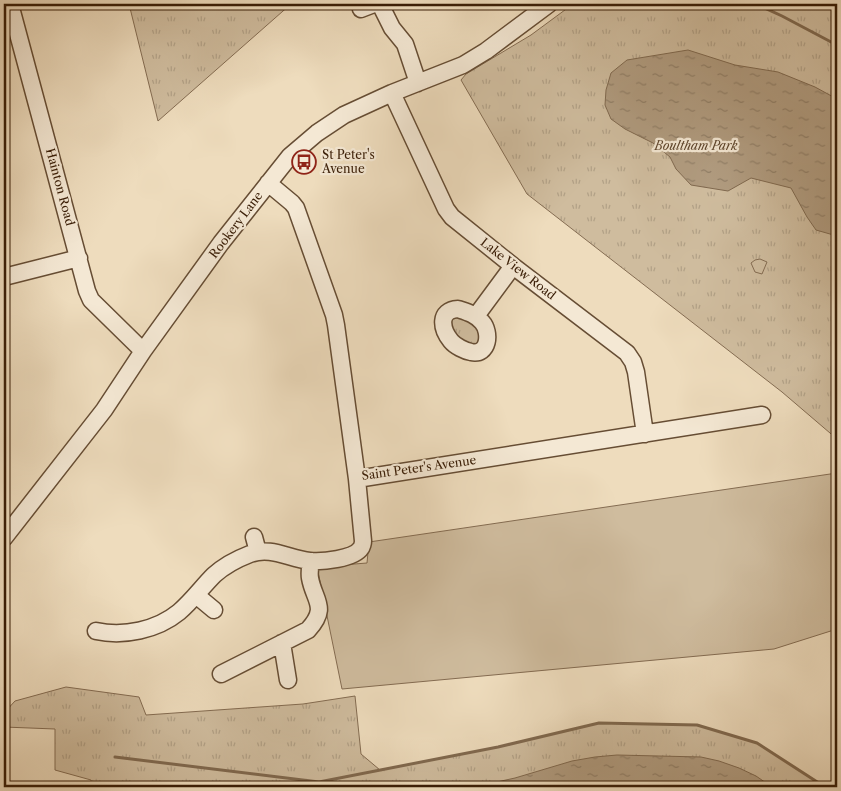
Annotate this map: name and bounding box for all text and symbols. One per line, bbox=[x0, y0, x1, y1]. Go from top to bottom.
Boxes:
park label: Boultham Park bbox=[654, 138, 738, 153]
street label: Hainton Road bbox=[43, 146, 78, 228]
place label: St Peter's Avenue bbox=[321, 147, 375, 176]
bus stop icon: St Peter's Avenue bbox=[291, 149, 317, 175]
street label: Rookery Lane bbox=[206, 188, 266, 261]
street label: Lake View Road bbox=[478, 235, 559, 303]
street label: Saint Peter's Avenue bbox=[361, 452, 477, 483]

